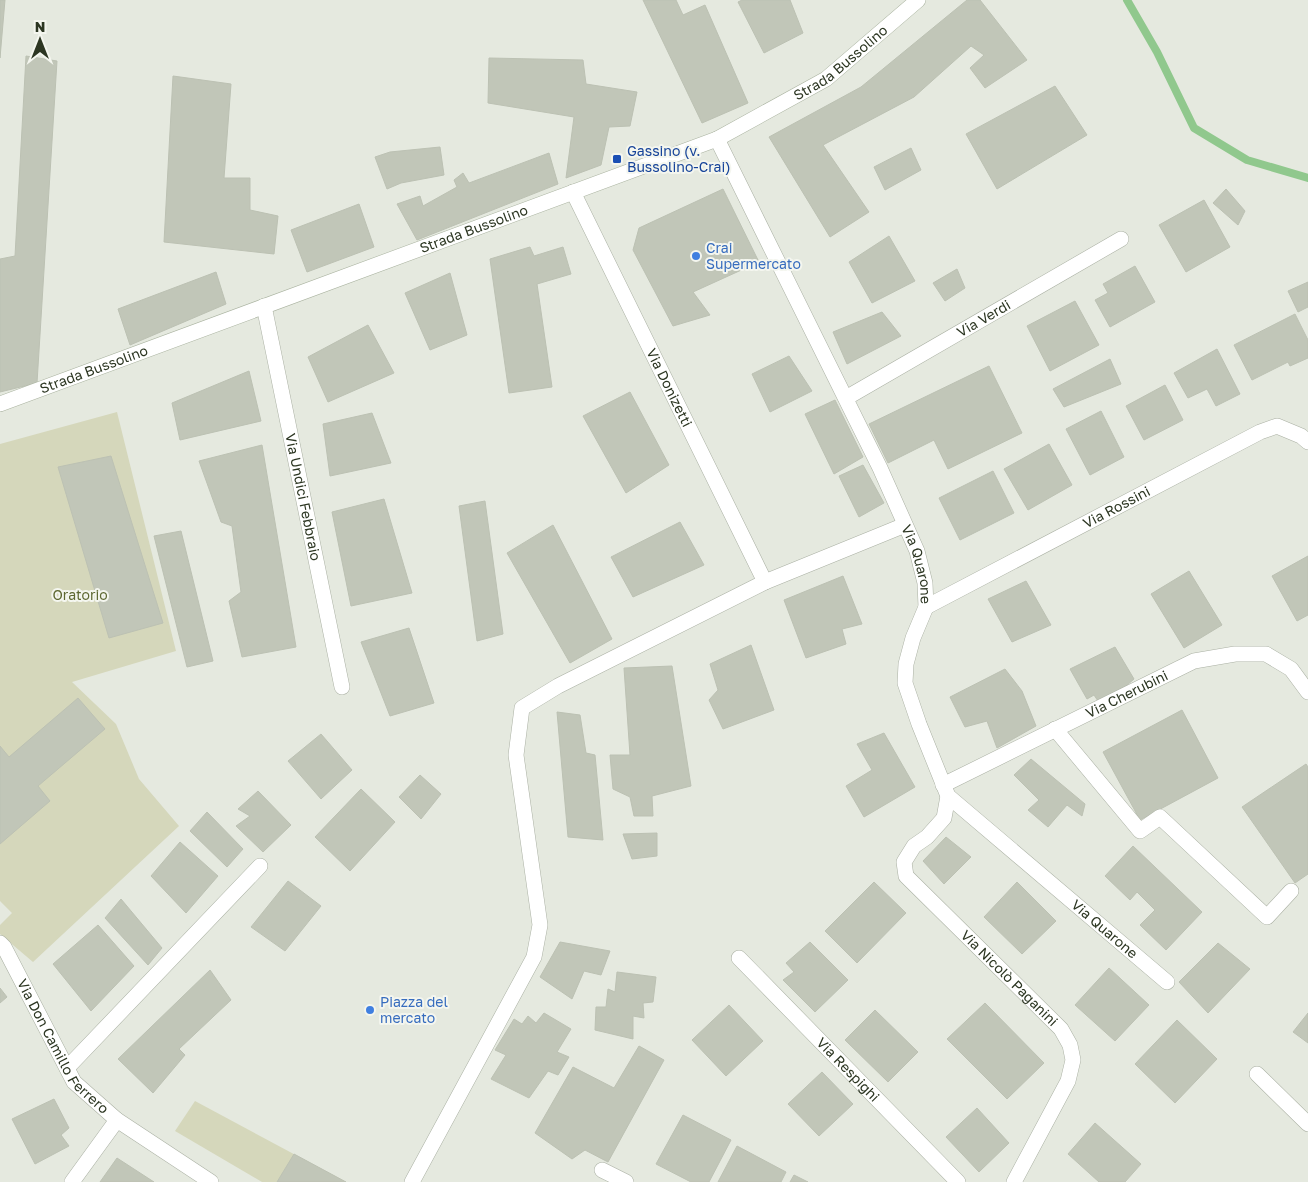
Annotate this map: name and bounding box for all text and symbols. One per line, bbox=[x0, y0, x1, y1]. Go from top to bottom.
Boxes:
north arrow bbox=[15, 15, 65, 65]
text: N bbox=[35, 18, 45, 35]
street label: Strada Bussolino bbox=[790, 21, 891, 103]
place label: Gassino (v. Bussolino-Crai) bbox=[627, 142, 730, 175]
marker: Gassino (v. Bussolino-Crai) bbox=[611, 153, 623, 165]
street label: Strada Bussolino bbox=[417, 201, 530, 256]
place label: Crai Supermercato bbox=[706, 239, 801, 272]
marker: Crai Supermercato bbox=[690, 250, 702, 262]
street label: Via Verdi bbox=[954, 296, 1013, 340]
street label: Strada Bussolino bbox=[37, 341, 150, 397]
street label: Via Donizetti bbox=[643, 345, 696, 429]
street label: Via Undici Febbraio bbox=[282, 432, 325, 562]
street label: Via Rossini bbox=[1080, 482, 1153, 531]
street label: Via Quarone bbox=[898, 522, 935, 604]
park label: Oratorio bbox=[52, 586, 108, 603]
street label: Via Cherubini bbox=[1083, 666, 1171, 721]
street label: Via Quarone bbox=[1068, 896, 1142, 962]
street label: Via Nicolò Paganini bbox=[958, 926, 1062, 1029]
street label: Via Don Camillo Ferrero bbox=[14, 976, 112, 1117]
place label: Piazza del mercato bbox=[380, 993, 448, 1026]
marker: Piazza del mercato bbox=[364, 1004, 376, 1016]
street label: Via Respighi bbox=[813, 1034, 883, 1105]

